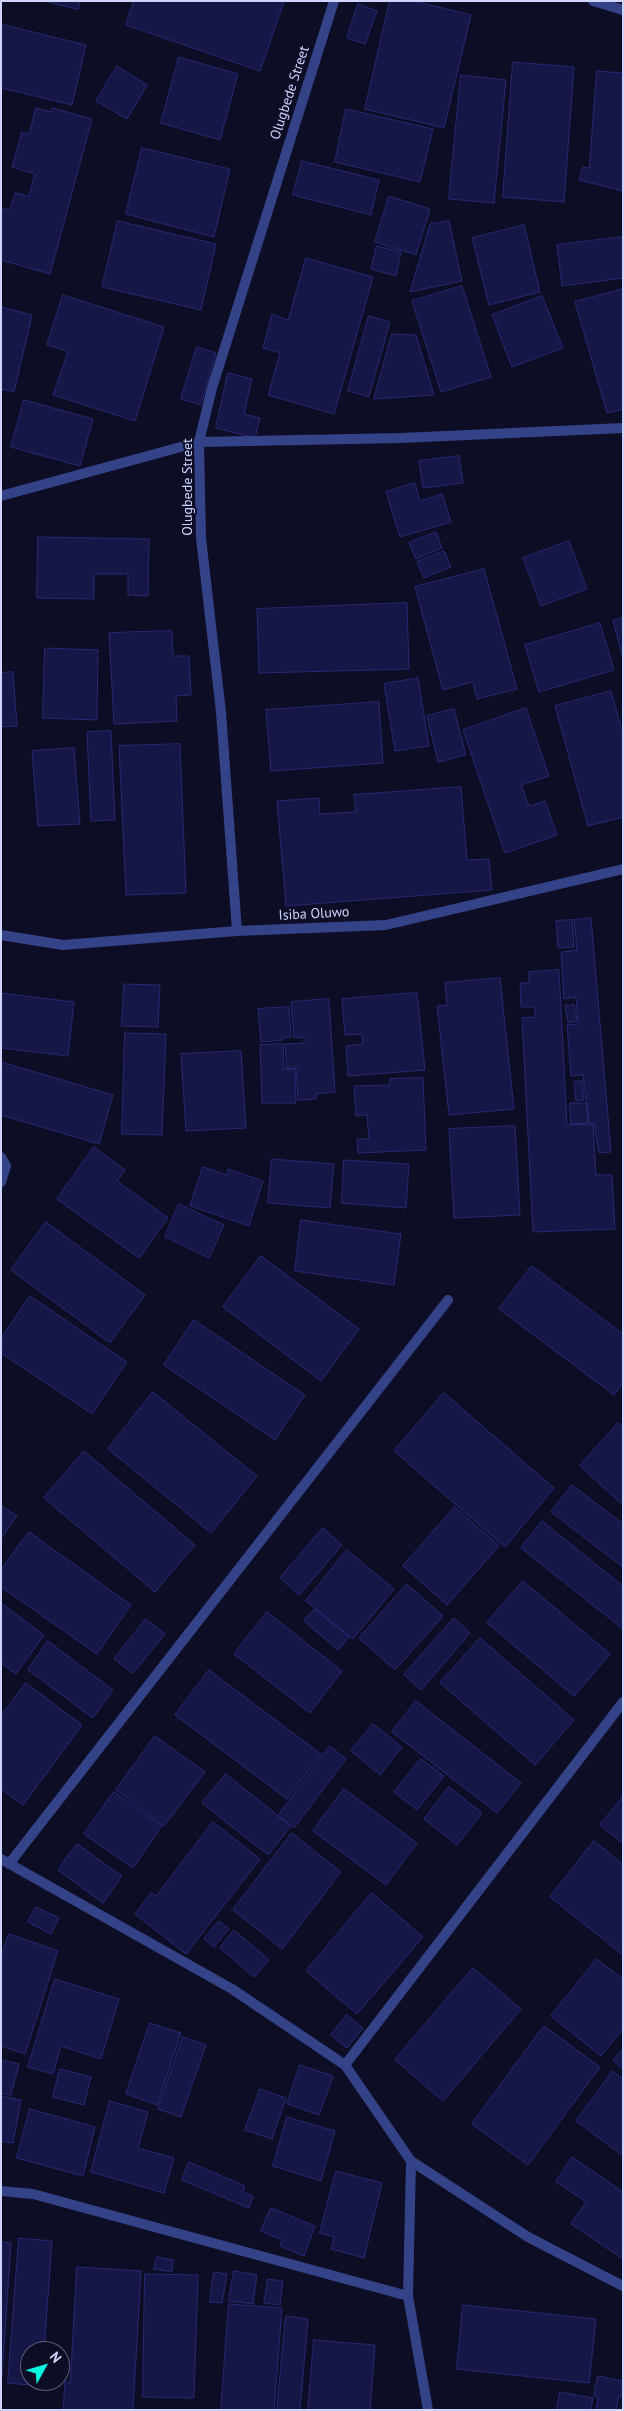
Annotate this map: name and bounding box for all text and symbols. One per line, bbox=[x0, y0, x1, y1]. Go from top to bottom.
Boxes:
street label: Olugbede Street bbox=[267, 44, 313, 142]
street label: Olugbede Street bbox=[180, 438, 196, 536]
street label: Isiba Oluwo bbox=[278, 904, 350, 924]
north arrow bbox=[20, 2341, 70, 2391]
text: N bbox=[46, 2348, 66, 2366]

